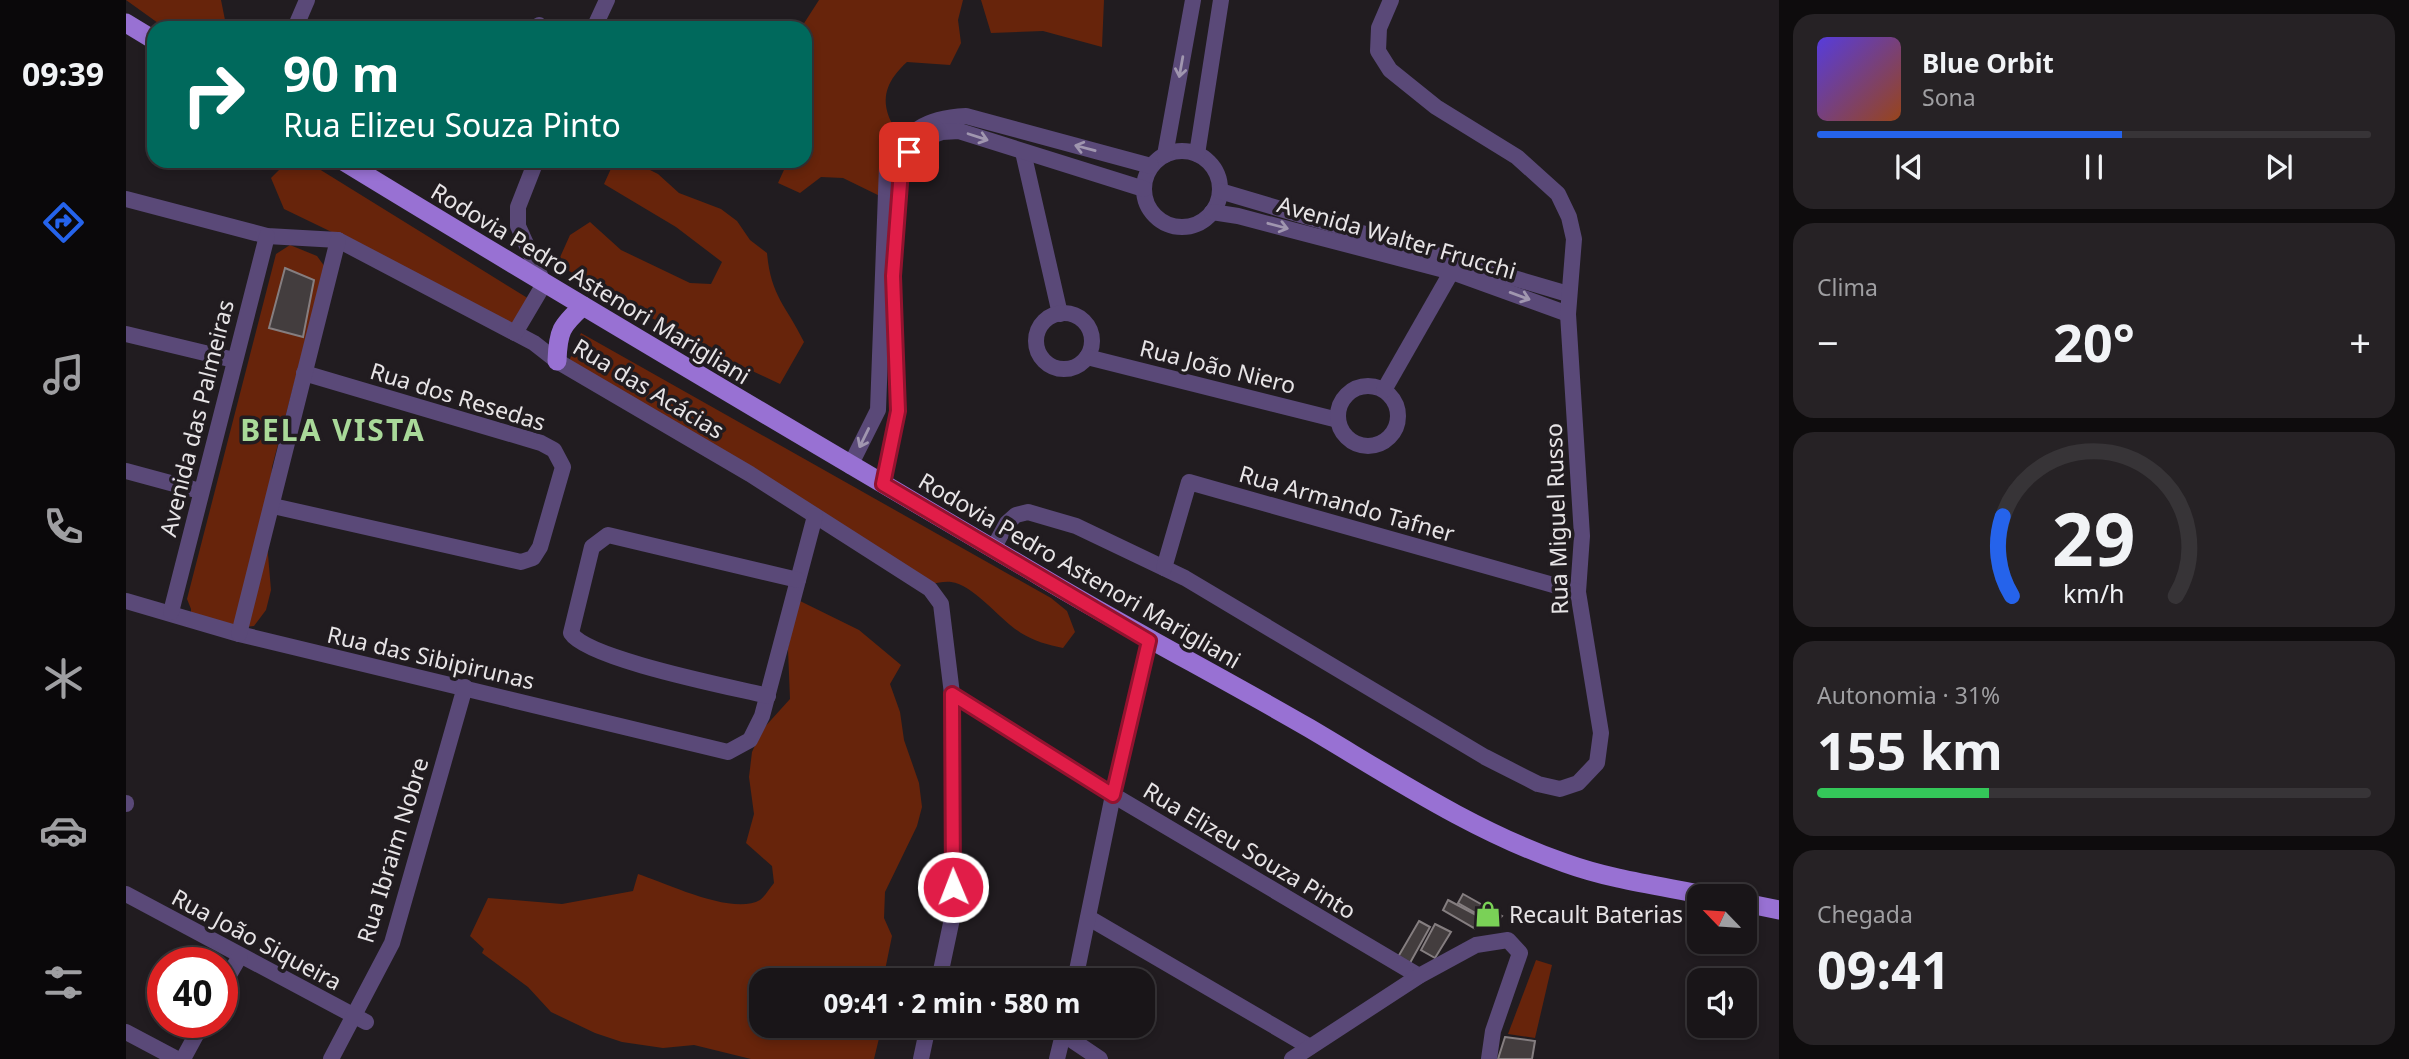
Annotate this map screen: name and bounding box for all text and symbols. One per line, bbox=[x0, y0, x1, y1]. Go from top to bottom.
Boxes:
text: 90 m bbox=[283, 40, 400, 106]
text: Blue Orbit bbox=[1922, 45, 2054, 81]
icon: right bbox=[168, 49, 259, 140]
text: 09:39 bbox=[22, 52, 104, 95]
one-way arrow bbox=[1173, 55, 1187, 78]
text: Sona bbox=[1922, 81, 1976, 113]
text: Rua Elizeu Souza Pinto bbox=[283, 103, 621, 146]
pin bbox=[879, 122, 939, 182]
one-way arrow bbox=[967, 131, 989, 144]
icon: arrive bbox=[890, 133, 928, 171]
one-way arrow bbox=[1075, 141, 1097, 154]
icon: previous bbox=[1890, 148, 1928, 186]
icon: pause bbox=[2075, 148, 2113, 186]
icon: next bbox=[2260, 148, 2298, 186]
street label: Rodovia Pedro Astenori Marigliani bbox=[425, 175, 757, 391]
street label: Avenida Walter Frucchi bbox=[1274, 188, 1520, 286]
icon: directions bbox=[39, 198, 88, 247]
one-way arrow bbox=[1267, 221, 1289, 234]
text: Clima bbox=[1817, 271, 1878, 303]
one-way arrow bbox=[1509, 291, 1531, 304]
street label: Avenida das Palmeiras bbox=[151, 296, 241, 540]
text: 20° bbox=[2053, 306, 2135, 377]
text: − bbox=[1817, 316, 1839, 368]
text: + bbox=[2349, 316, 2371, 368]
street label: Rua das Acácias bbox=[567, 330, 731, 446]
street label: Rua João Niero bbox=[1137, 331, 1299, 401]
icon: music bbox=[39, 350, 88, 399]
street label: Rua dos Resedas bbox=[366, 354, 550, 438]
district label: BELA VISTA bbox=[240, 409, 426, 450]
street label: Rua Miguel Russo bbox=[1537, 423, 1575, 615]
one-way arrow bbox=[857, 427, 871, 448]
street label: Rua Armando Tafner bbox=[1236, 457, 1459, 549]
street label: Rodovia Pedro Astenori Marigliani bbox=[913, 464, 1247, 676]
text: 29 bbox=[2052, 488, 2136, 587]
icon: phone bbox=[39, 502, 88, 551]
text: km/h bbox=[2063, 575, 2125, 609]
street label: Rua das Sibipirunas bbox=[324, 618, 538, 696]
icon: climate bbox=[39, 654, 88, 703]
text: Autonomia · 31% bbox=[1817, 679, 2000, 711]
text: 155 km bbox=[1817, 714, 2003, 785]
street label: Rua Ibraim Nobre bbox=[349, 753, 435, 947]
street label: Rua Elizeu Souza Pinto bbox=[1138, 774, 1362, 926]
icon: car bbox=[39, 806, 88, 855]
position arrow bbox=[916, 850, 990, 924]
street label: Rua João Siqueira bbox=[166, 881, 348, 997]
north arrow bbox=[1687, 884, 1757, 954]
map controls bbox=[1687, 884, 1757, 1038]
place label: Recault Baterias bbox=[1509, 898, 1683, 930]
text: Chegada bbox=[1817, 898, 1913, 930]
shop icon: Recault Baterias bbox=[1473, 899, 1503, 929]
text: 09:41 bbox=[1817, 933, 1951, 1004]
speed limit sign: 40 bbox=[147, 947, 238, 1038]
icon: filters bbox=[39, 958, 88, 1007]
button: sound bbox=[1687, 968, 1757, 1038]
text: 09:41 · 2 min · 580 m bbox=[824, 985, 1080, 1021]

